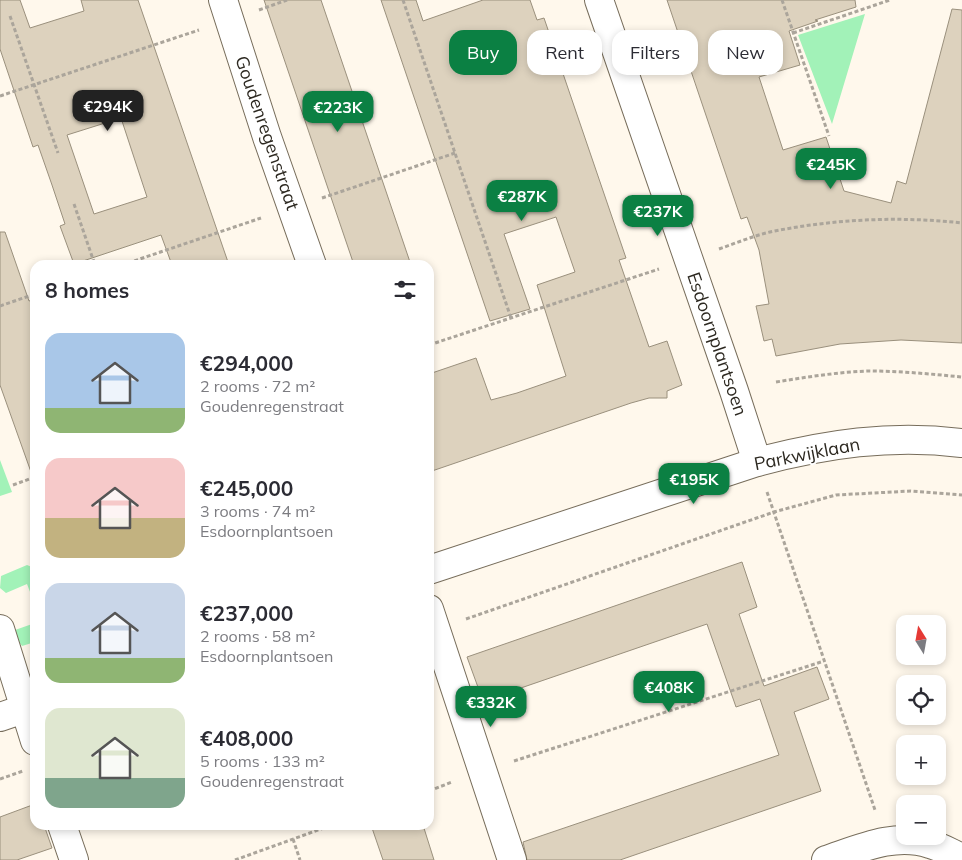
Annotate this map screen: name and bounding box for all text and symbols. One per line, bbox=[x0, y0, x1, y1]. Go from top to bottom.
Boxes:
chip: Buy bbox=[449, 30, 517, 75]
chip: Rent bbox=[527, 30, 602, 75]
chip: Filters bbox=[612, 30, 698, 75]
chip: New bbox=[708, 30, 783, 75]
street label: Goudenregenstraat bbox=[230, 53, 305, 213]
pin: €294K bbox=[73, 90, 143, 132]
pin: €223K bbox=[303, 90, 373, 133]
text: €294K bbox=[83, 96, 133, 116]
text: €223K bbox=[313, 97, 363, 117]
pin: €245K bbox=[796, 148, 866, 190]
text: €245K bbox=[806, 154, 856, 174]
pin: €287K bbox=[487, 180, 557, 222]
text: €287K bbox=[497, 186, 547, 206]
pin: €237K bbox=[623, 194, 693, 237]
text: €237K bbox=[633, 201, 683, 221]
street label: Esdoornplantsoen bbox=[682, 269, 753, 419]
icon: filters bbox=[391, 276, 419, 304]
text: 8 homes bbox=[45, 277, 129, 303]
text: €294,000 bbox=[200, 350, 293, 376]
icon: home bbox=[85, 353, 145, 413]
text: 2 rooms · 72 m² bbox=[200, 376, 315, 396]
text: Goudenregenstraat bbox=[200, 396, 344, 416]
street label: Parkwijklaan bbox=[752, 432, 862, 475]
pin: €195K bbox=[659, 462, 729, 505]
text: €195K bbox=[669, 469, 719, 489]
text: €245,000 bbox=[200, 475, 293, 501]
icon: home bbox=[85, 478, 145, 538]
text: 3 rooms · 74 m² bbox=[200, 501, 315, 521]
text: Esdoornplantsoen bbox=[200, 521, 333, 541]
text: €237,000 bbox=[200, 600, 293, 626]
icon: home bbox=[85, 603, 145, 663]
north arrow bbox=[896, 615, 946, 665]
map controls bbox=[896, 615, 946, 845]
text: 2 rooms · 58 m² bbox=[200, 626, 315, 646]
text: Esdoornplantsoen bbox=[200, 646, 333, 666]
pin: €408K bbox=[634, 670, 704, 713]
button: locate bbox=[896, 675, 946, 725]
text: €408K bbox=[644, 677, 694, 697]
pin: €332K bbox=[456, 686, 526, 728]
text: €332K bbox=[466, 692, 516, 712]
text: €408,000 bbox=[200, 725, 293, 751]
icon: home bbox=[85, 728, 145, 788]
button: + bbox=[896, 735, 946, 785]
text: 5 rooms · 133 m² bbox=[200, 751, 325, 771]
text: Goudenregenstraat bbox=[200, 771, 344, 791]
button: − bbox=[896, 795, 946, 845]

